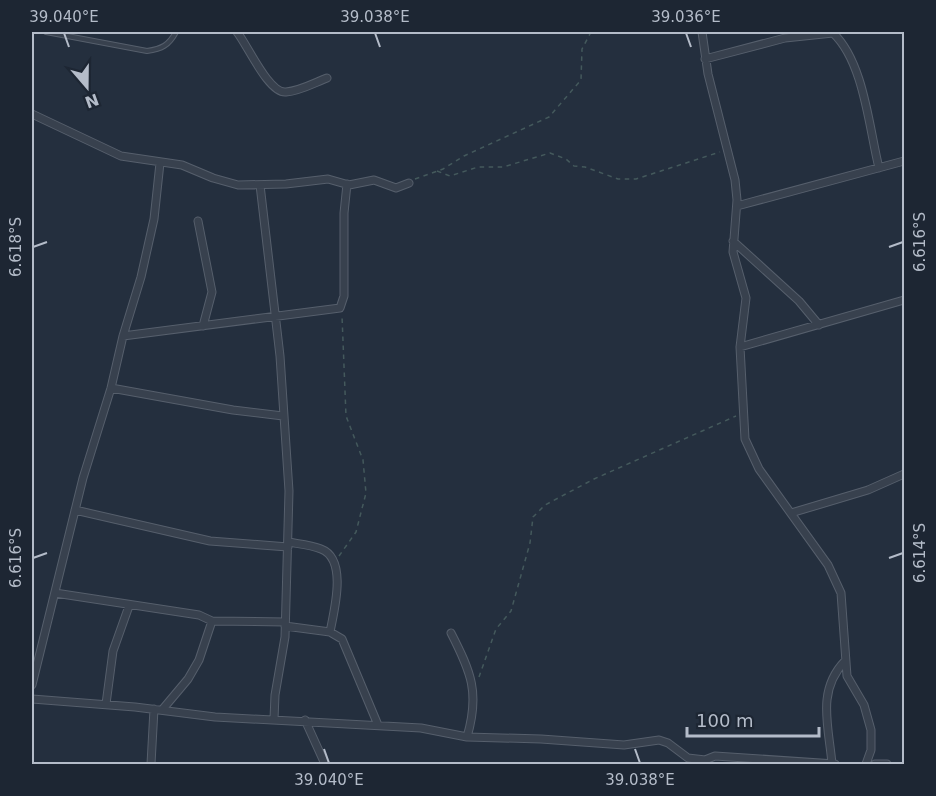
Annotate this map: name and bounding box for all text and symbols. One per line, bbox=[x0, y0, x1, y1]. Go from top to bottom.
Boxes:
text: 39.040°E bbox=[29, 8, 99, 26]
text: 39.038°E bbox=[340, 8, 410, 26]
text: 39.036°E bbox=[651, 8, 721, 26]
north arrow bbox=[57, 57, 117, 117]
text: N bbox=[82, 89, 102, 112]
text: 6.616°S bbox=[911, 212, 929, 272]
text: 6.618°S bbox=[7, 217, 25, 277]
text: 6.614°S bbox=[911, 523, 929, 583]
text: 6.616°S bbox=[7, 528, 25, 588]
scale bar bbox=[687, 700, 819, 738]
text: 100 m bbox=[696, 710, 754, 731]
text: 39.040°E bbox=[294, 771, 364, 789]
text: 39.038°E bbox=[605, 771, 675, 789]

